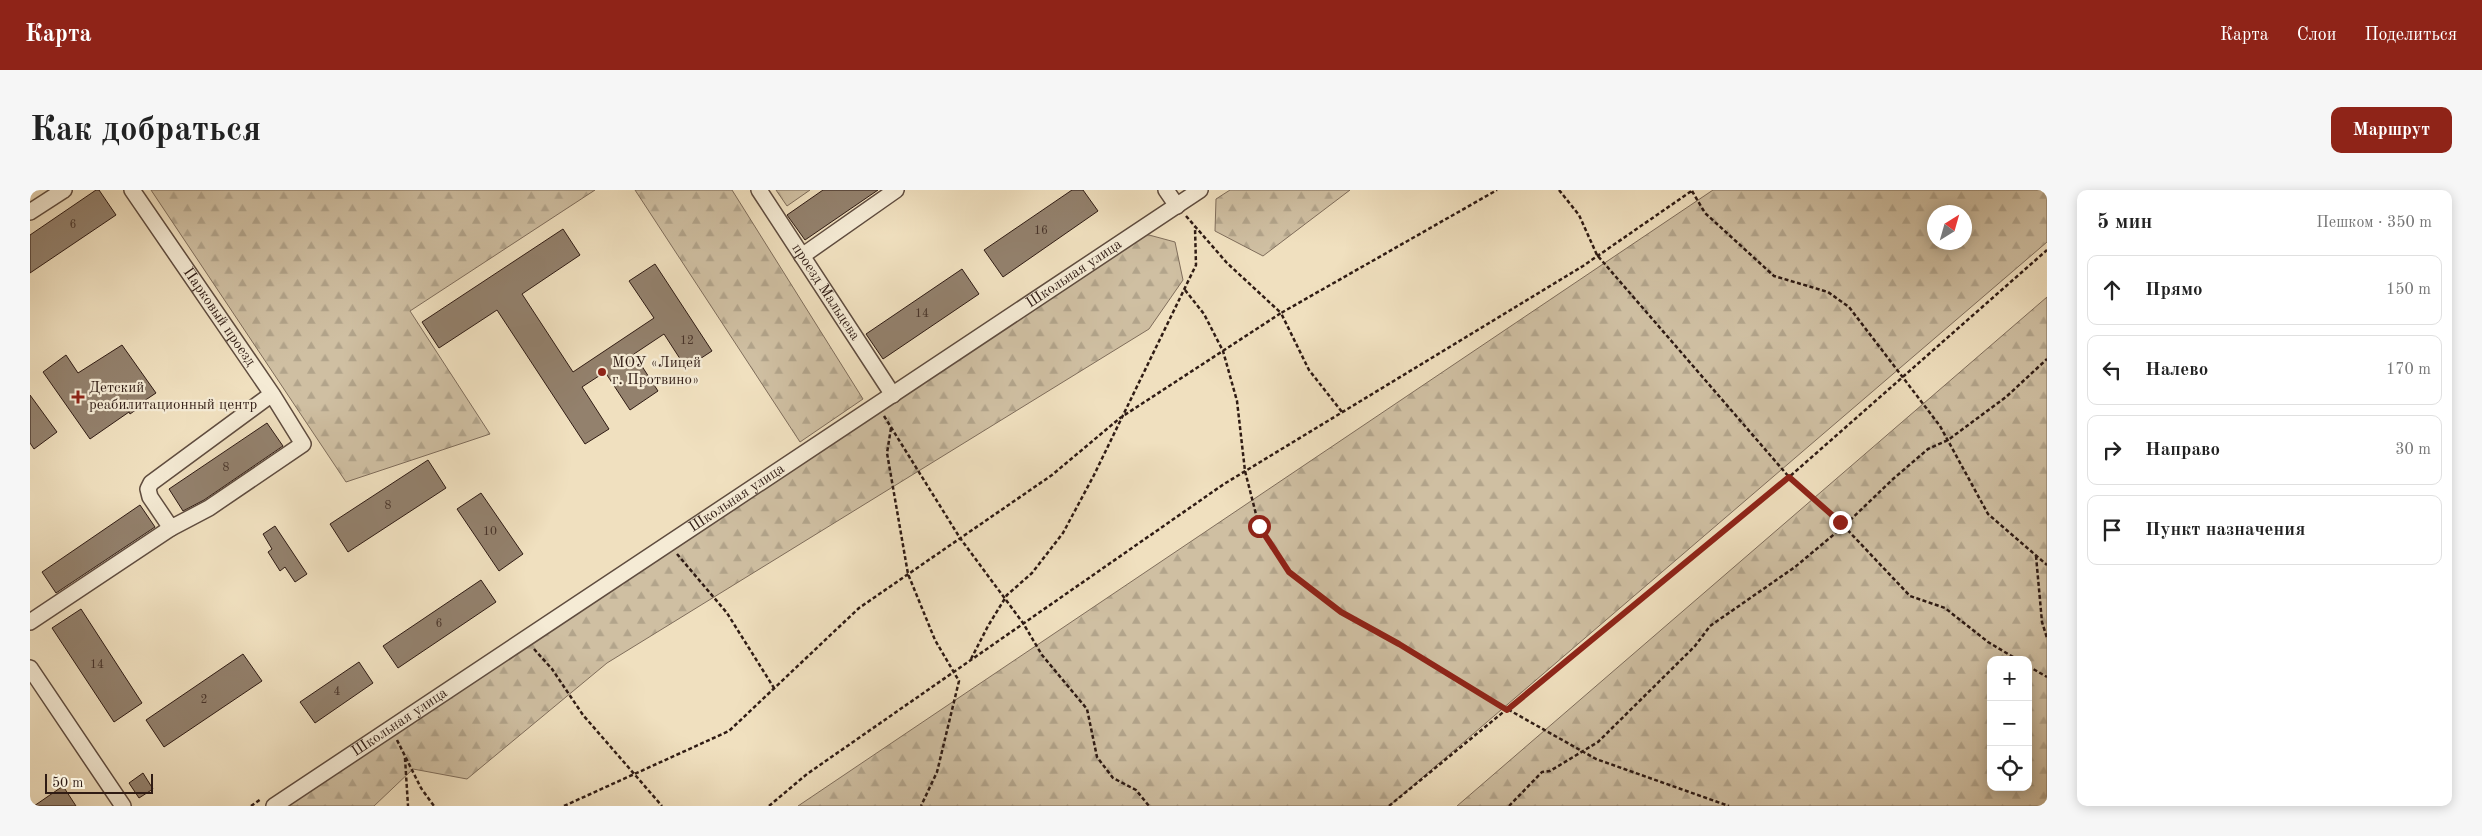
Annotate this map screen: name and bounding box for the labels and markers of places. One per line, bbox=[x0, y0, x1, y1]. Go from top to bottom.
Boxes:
place label: МОУ «Лицей г. Протвино» bbox=[612, 356, 701, 388]
marker: МОУ «Лицей г. Протвино» bbox=[596, 366, 608, 378]
place label: Детский реабилитационный центр bbox=[89, 381, 257, 413]
marker: Детский реабилитационный центр bbox=[71, 390, 85, 404]

